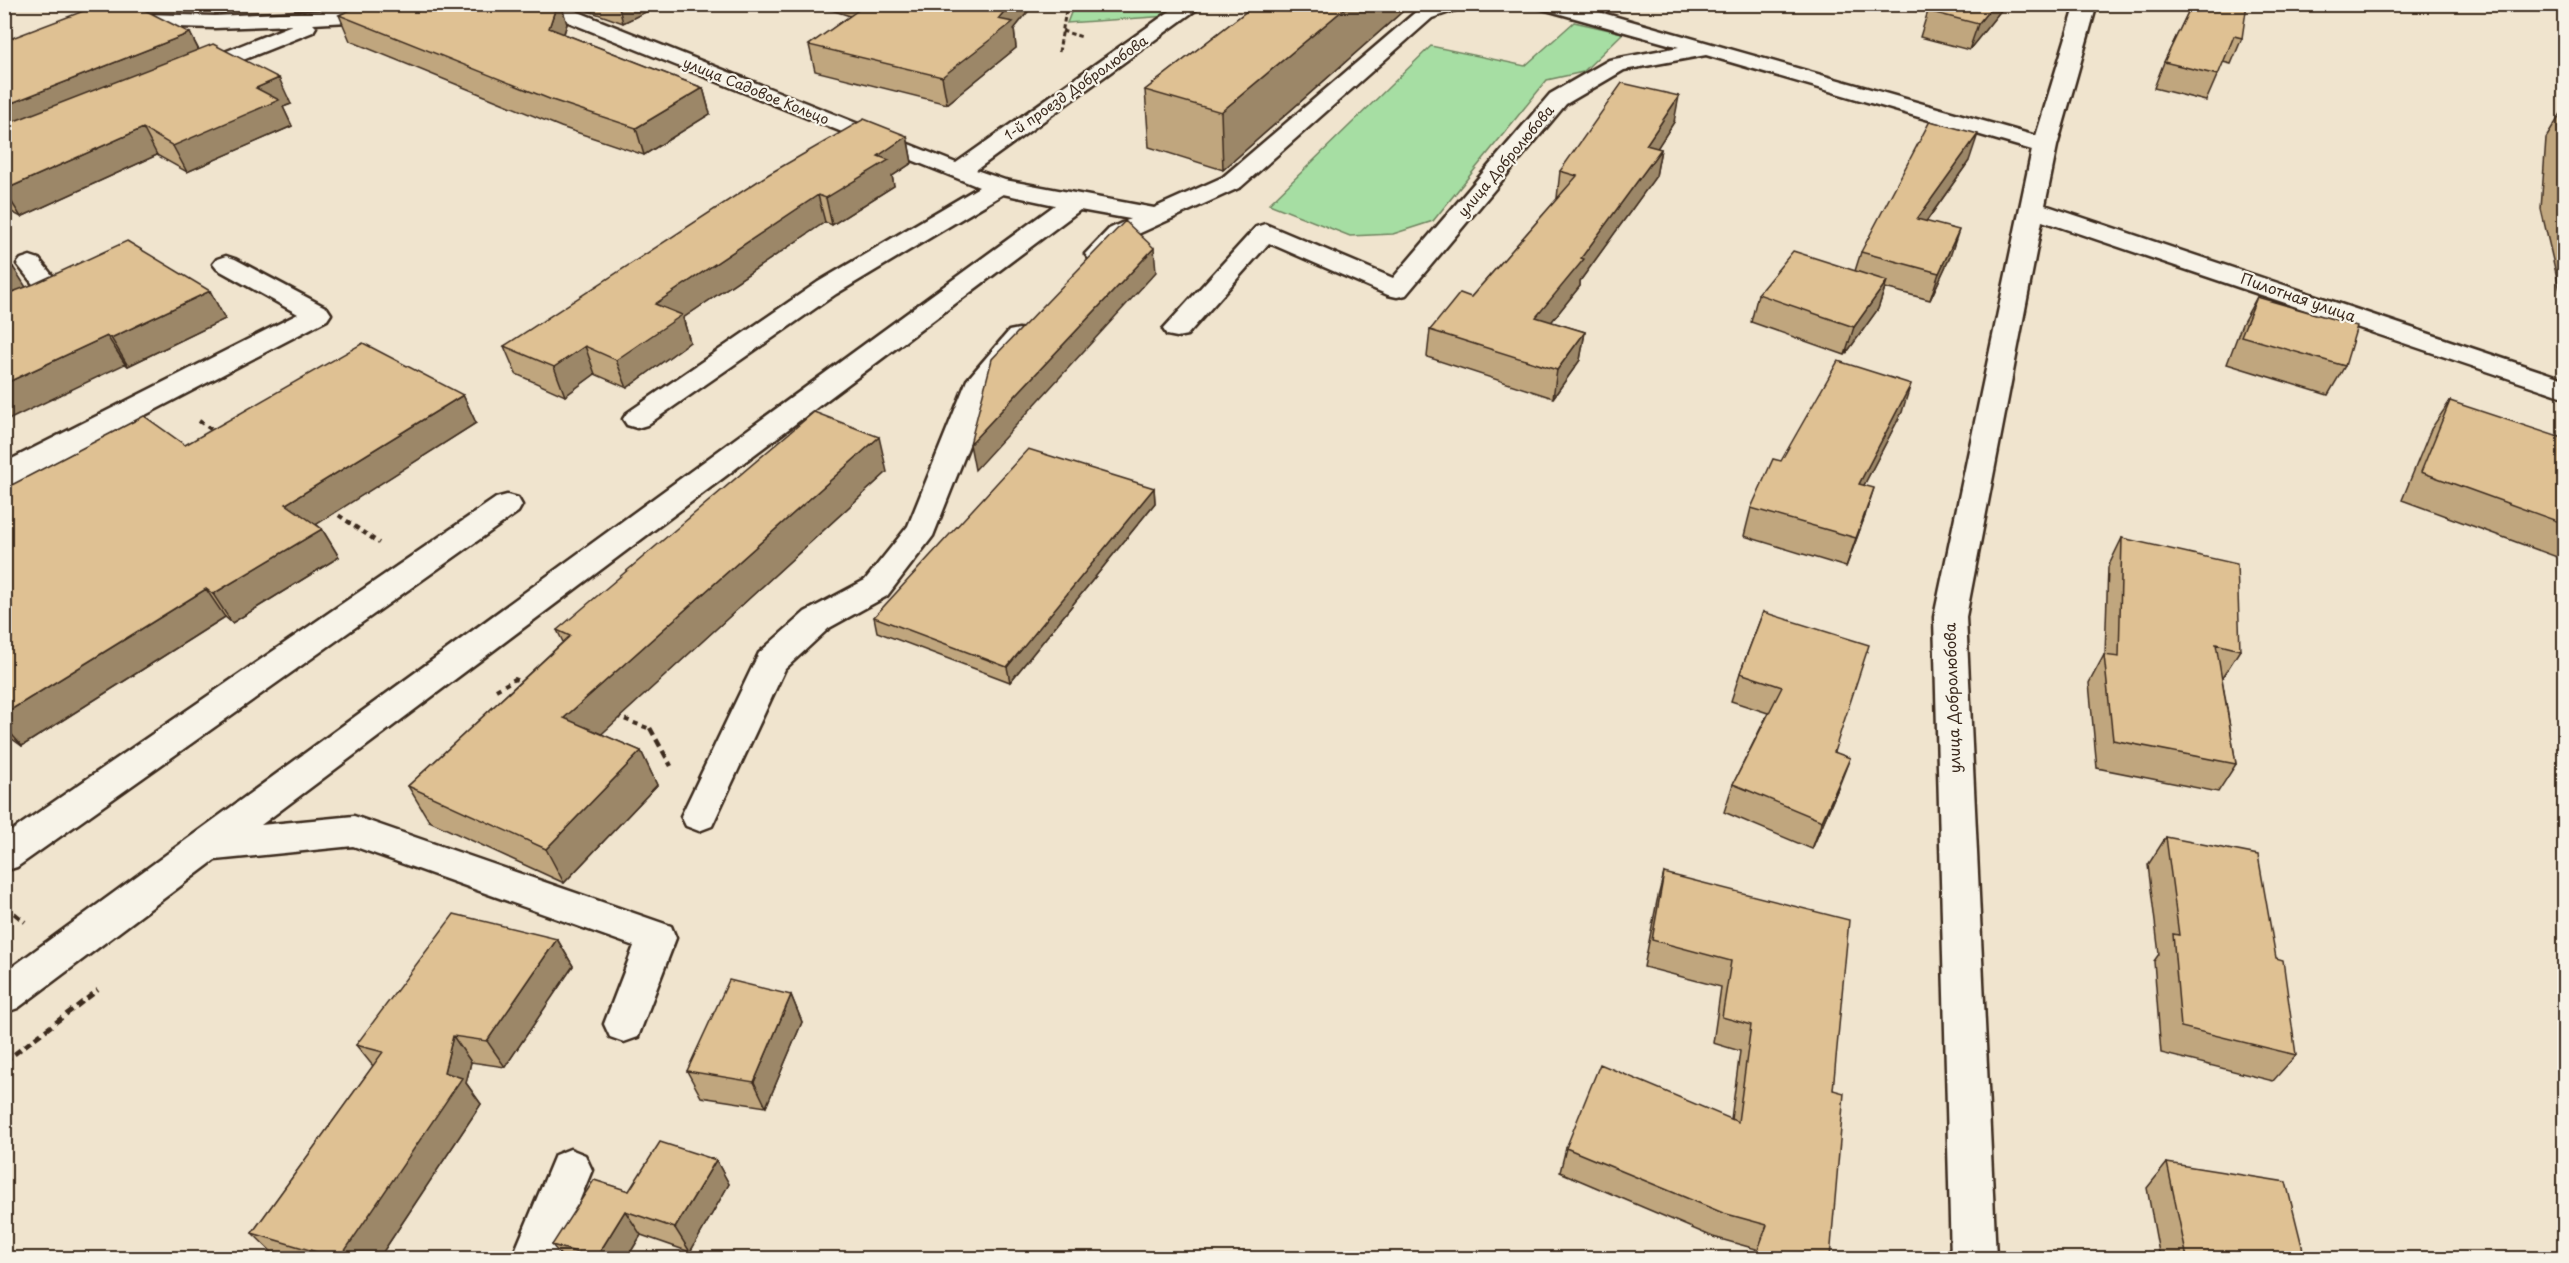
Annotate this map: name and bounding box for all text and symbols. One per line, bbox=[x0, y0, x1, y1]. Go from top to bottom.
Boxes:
street label: 1-й проезд Добролюбова bbox=[1000, 30, 1152, 145]
street label: улица Садовое Кольцо bbox=[680, 52, 833, 130]
street label: улица Добролюбова bbox=[1452, 100, 1559, 221]
street label: Пилотная улица bbox=[2238, 266, 2360, 327]
street label: улица Добролюбова bbox=[1937, 622, 1966, 774]

